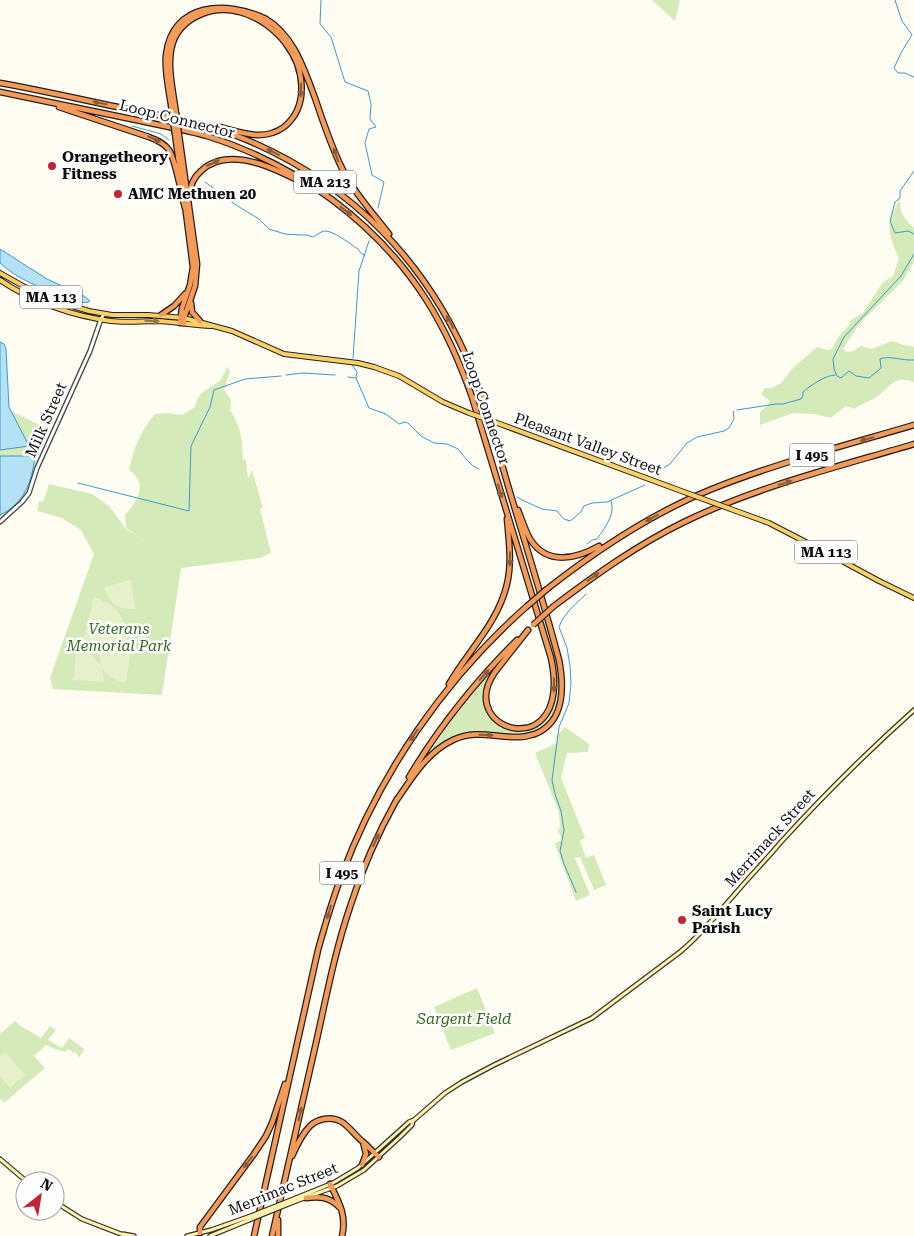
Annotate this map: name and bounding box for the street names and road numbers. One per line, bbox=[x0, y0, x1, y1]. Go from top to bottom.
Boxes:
street label: Loop Connector bbox=[117, 96, 237, 142]
road number: MA 213 bbox=[294, 170, 356, 193]
road number: MA 113 bbox=[20, 286, 82, 308]
street label: Loop Connector bbox=[458, 349, 514, 467]
street label: Milk Street bbox=[21, 379, 71, 460]
street label: Pleasant Valley Street bbox=[512, 409, 664, 479]
road number: I 495 bbox=[790, 444, 834, 466]
road number: MA 113 bbox=[795, 540, 857, 564]
street label: Merrimack Street bbox=[721, 785, 819, 891]
road number: I 495 bbox=[320, 861, 364, 884]
street label: Merrimac Street bbox=[226, 1159, 341, 1219]

